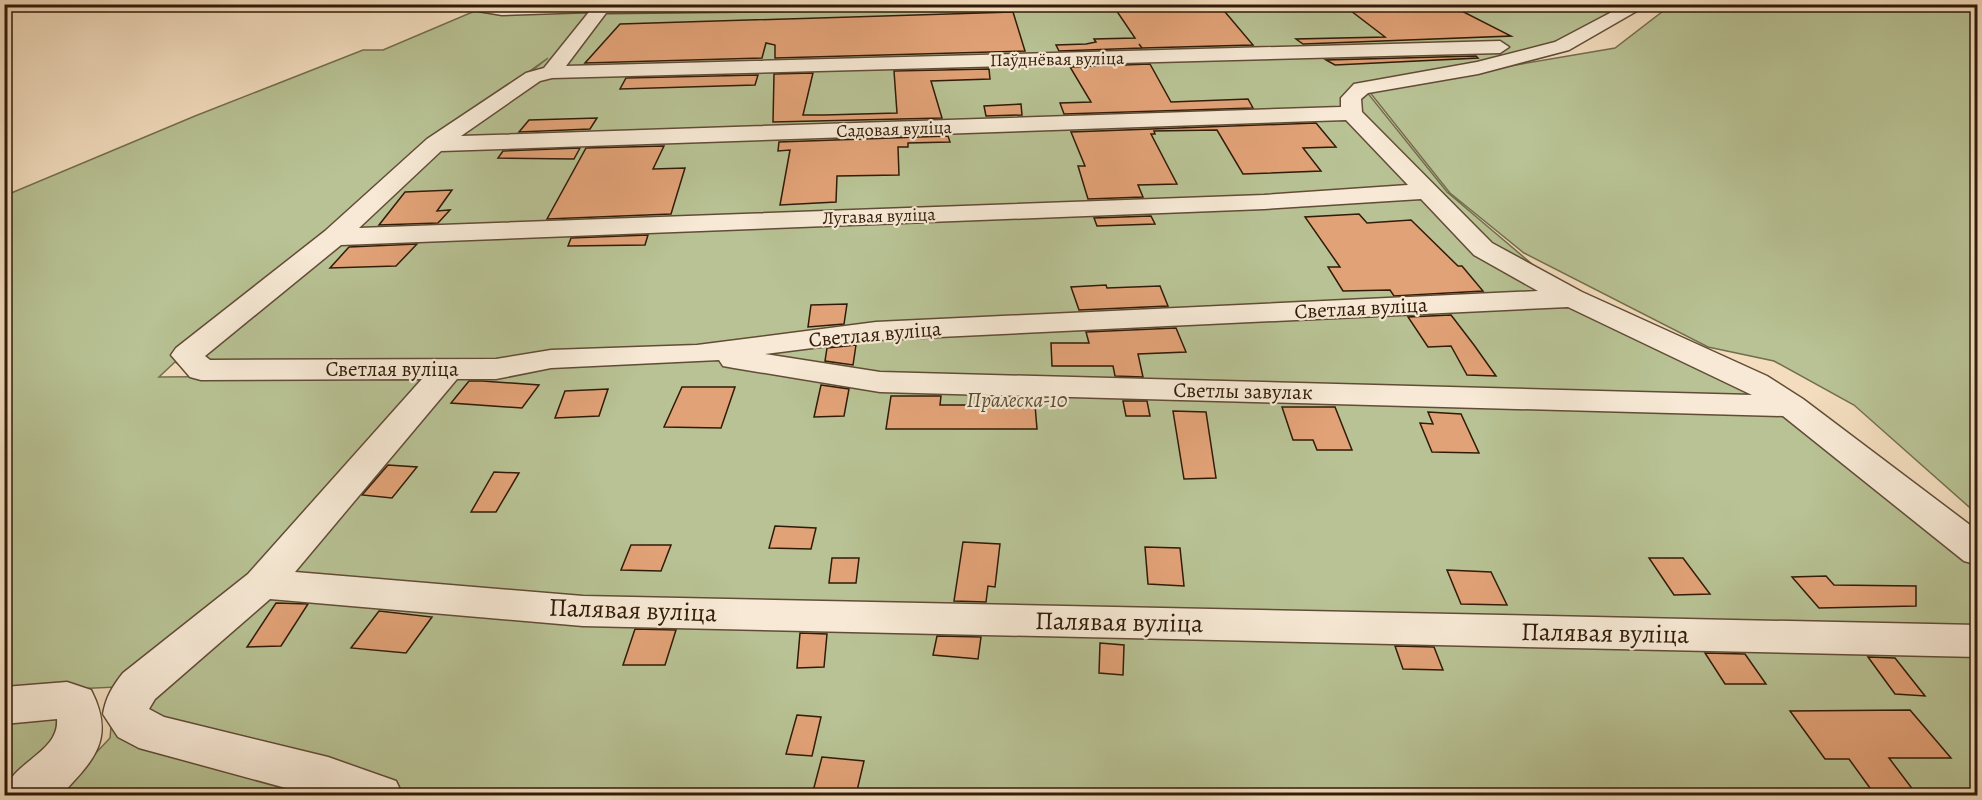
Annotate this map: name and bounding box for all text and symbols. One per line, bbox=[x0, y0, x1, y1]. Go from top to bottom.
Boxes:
street label: Паўднёвая вуліца bbox=[990, 46, 1125, 72]
street label: Садовая вуліца bbox=[836, 115, 953, 143]
street label: Лугавая вуліца bbox=[822, 202, 937, 230]
street label: Светлая вуліца bbox=[1294, 291, 1429, 325]
street label: Светлая вуліца bbox=[807, 314, 943, 354]
street label: Светлая вуліца bbox=[325, 355, 459, 383]
street label: Светлы завулак bbox=[1173, 376, 1313, 406]
park label: Пралеска-10 bbox=[966, 386, 1068, 414]
street label: Палявая вуліца bbox=[548, 590, 718, 630]
street label: Палявая вуліца bbox=[1035, 603, 1203, 641]
street label: Палявая вуліца bbox=[1521, 614, 1689, 652]

